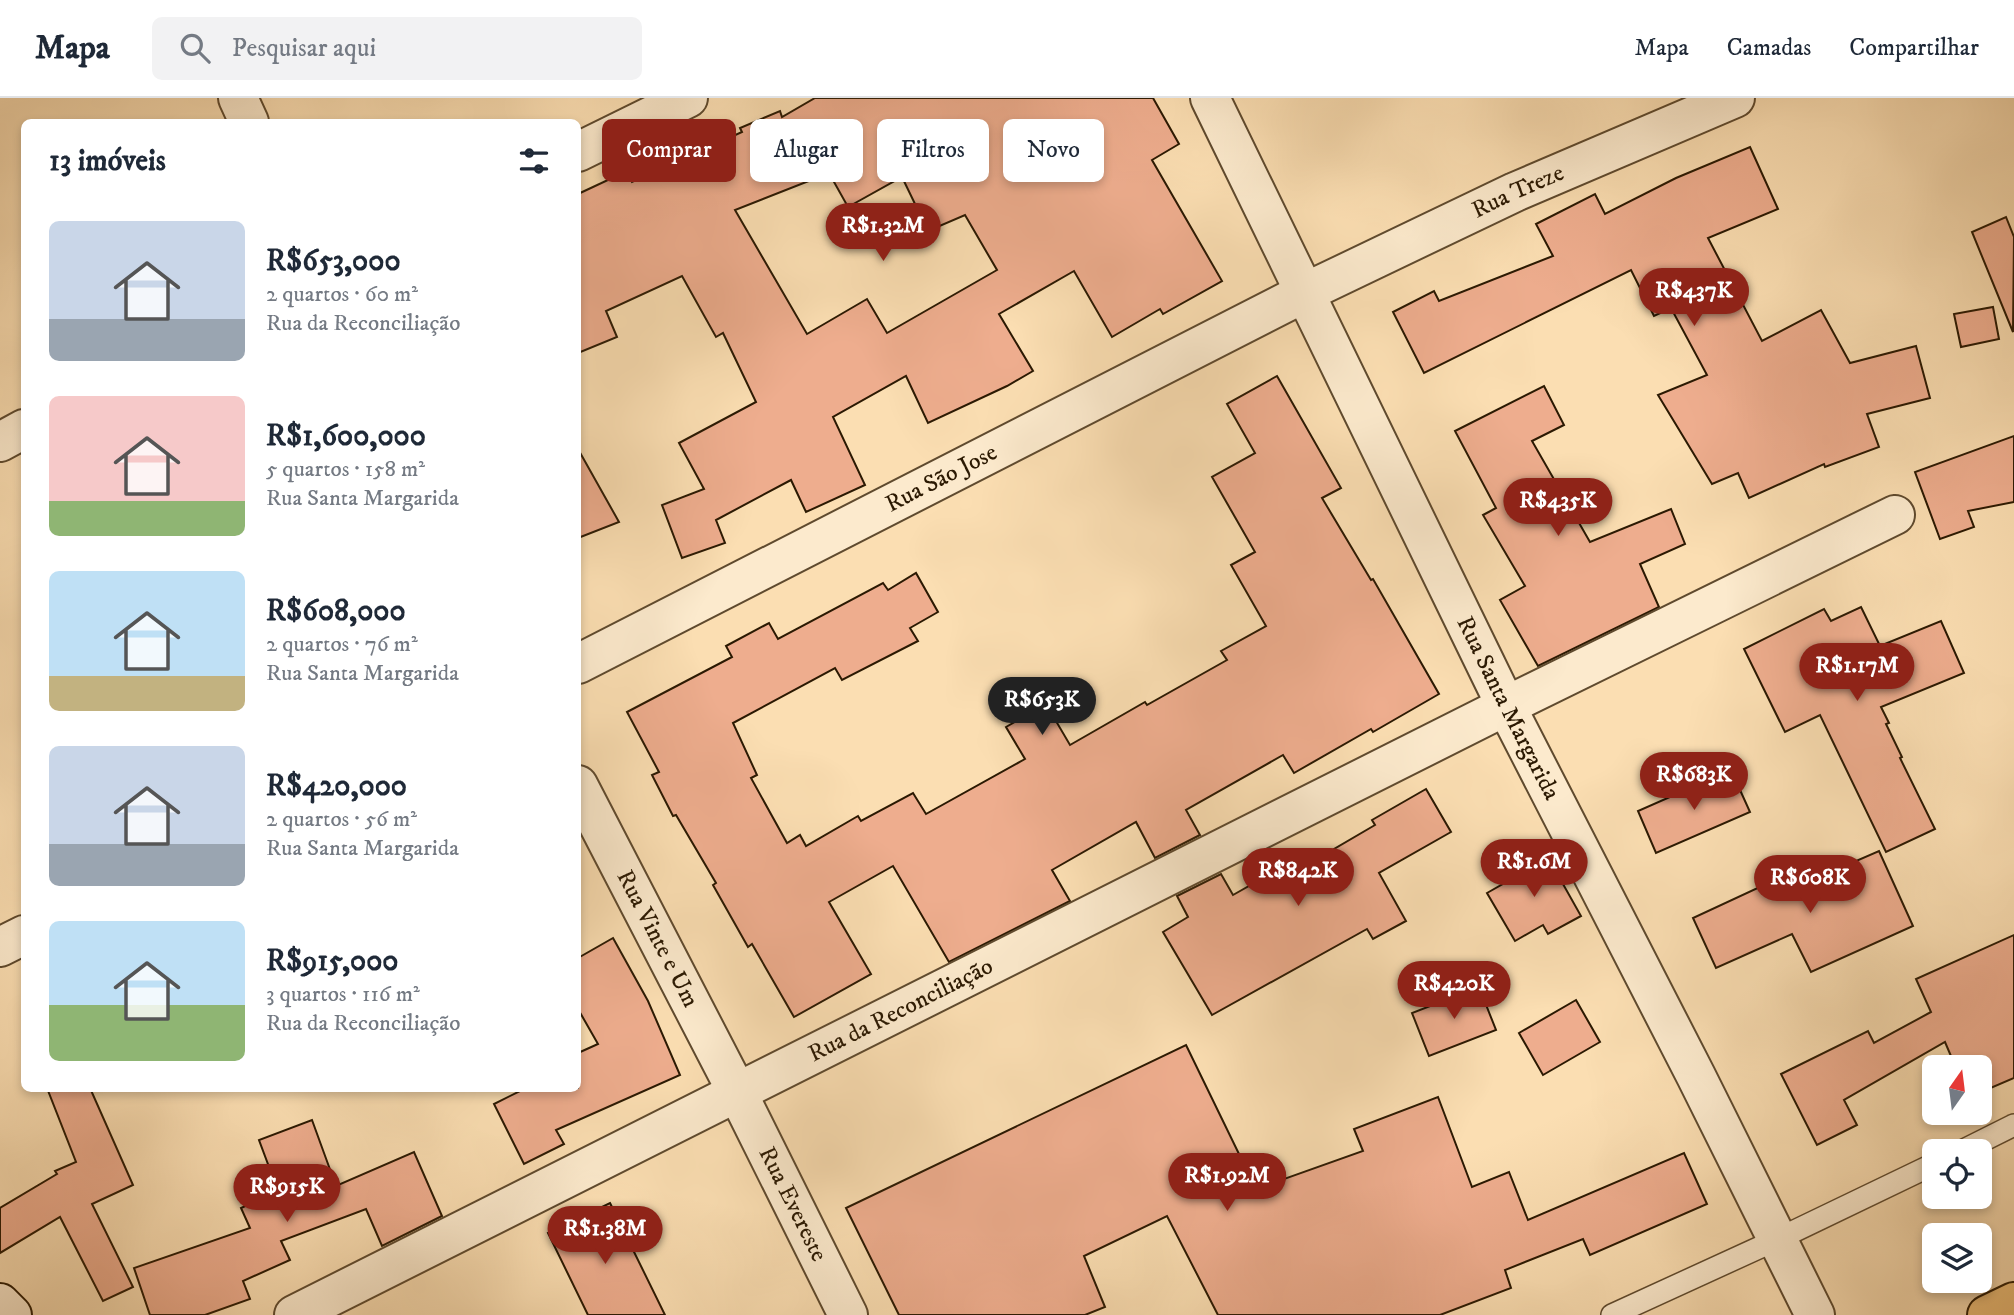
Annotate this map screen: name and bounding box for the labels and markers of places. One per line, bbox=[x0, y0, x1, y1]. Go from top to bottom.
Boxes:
pin: R$1.32M bbox=[818, 204, 948, 263]
pin: R$437K bbox=[1637, 268, 1751, 328]
pin: R$435K bbox=[1501, 478, 1615, 538]
pin: R$1.17M bbox=[1792, 644, 1922, 703]
pin: R$653K bbox=[985, 678, 1099, 737]
pin: R$683K bbox=[1637, 752, 1751, 812]
pin: R$1.6M bbox=[1477, 840, 1591, 899]
pin: R$842K bbox=[1241, 848, 1355, 908]
pin: R$608K bbox=[1753, 856, 1867, 915]
pin: R$420K bbox=[1397, 962, 1511, 1021]
pin: R$1.92M bbox=[1162, 1154, 1292, 1213]
pin: R$915K bbox=[230, 1164, 344, 1224]
pin: R$1.38M bbox=[540, 1206, 670, 1266]

